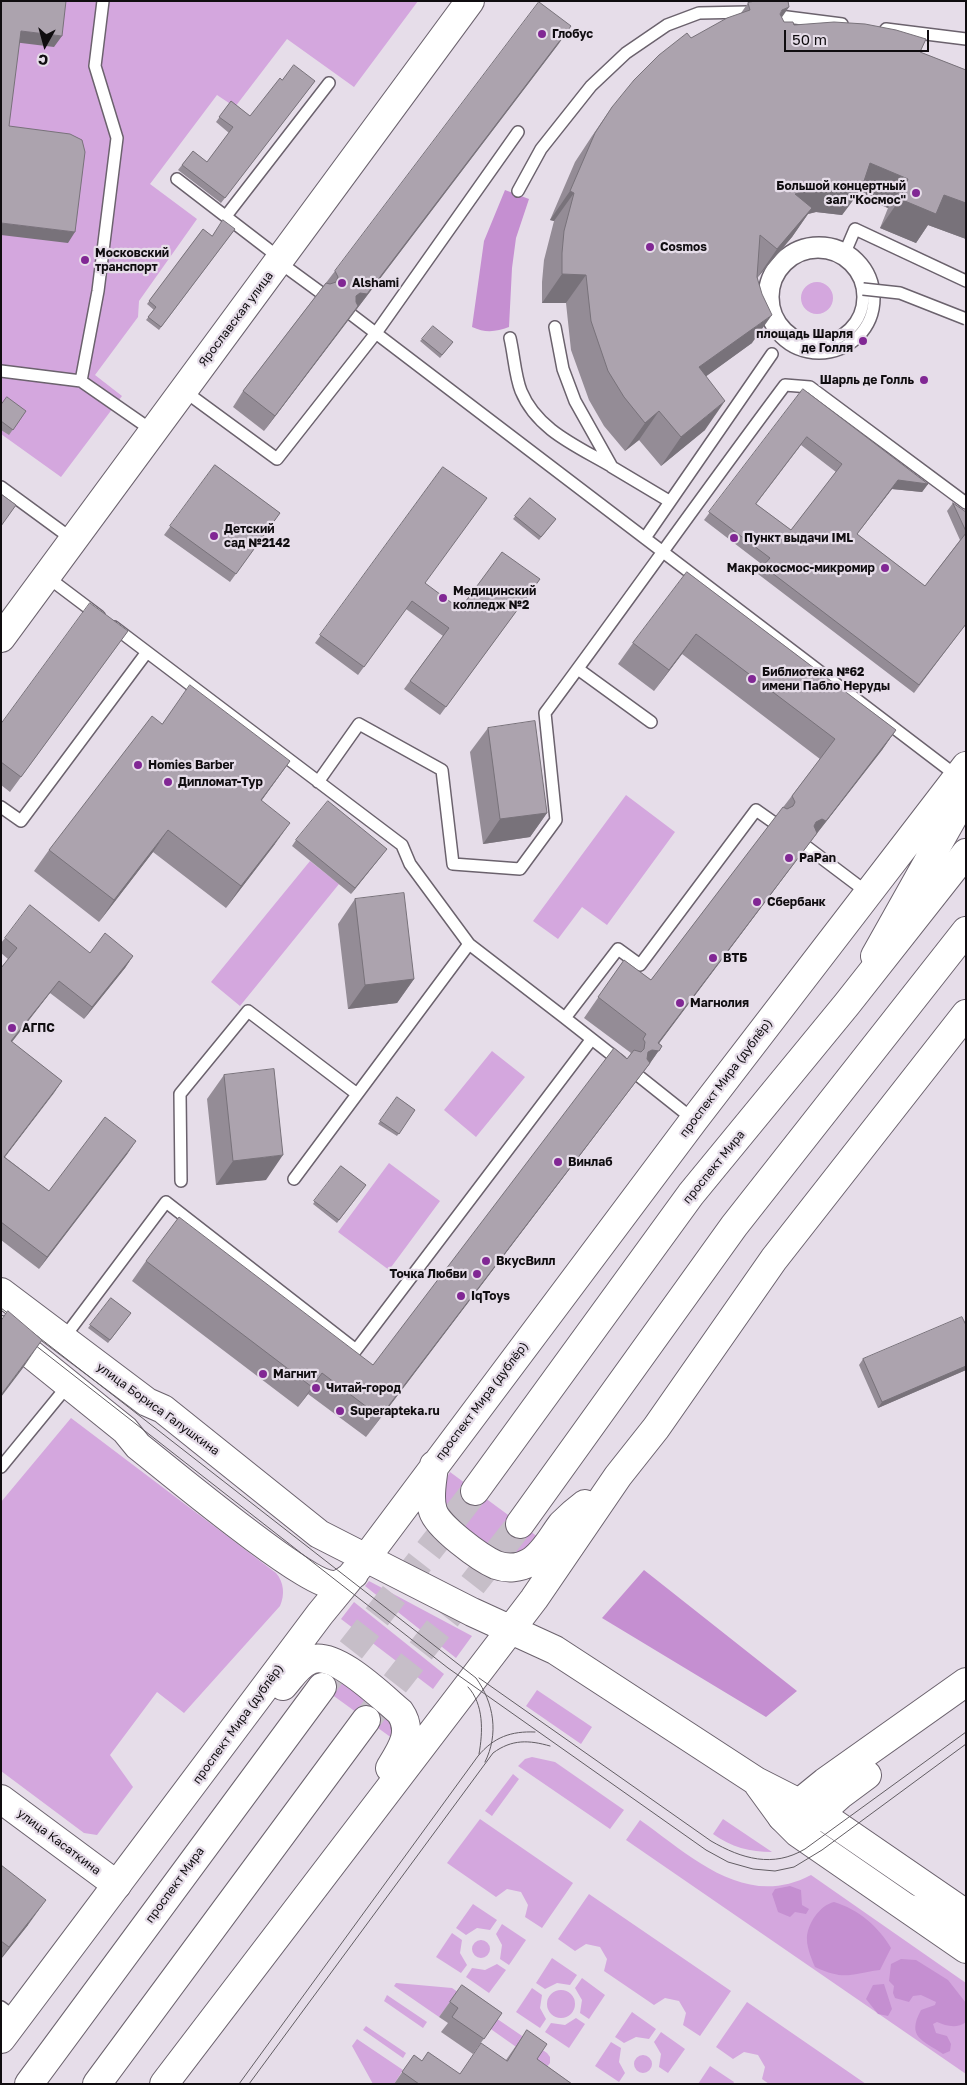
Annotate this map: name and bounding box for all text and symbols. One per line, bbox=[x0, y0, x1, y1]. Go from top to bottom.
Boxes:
north arrow bbox=[20, 20, 70, 70]
scale bar bbox=[787, 20, 932, 52]
place label: Глобус bbox=[552, 27, 593, 41]
marker: Глобус bbox=[536, 28, 548, 40]
text: 50 m bbox=[792, 30, 827, 48]
text: С bbox=[37, 51, 49, 69]
place label: Большой концертный зал "Космос" bbox=[776, 179, 906, 207]
marker: Большой концертный зал "Космос" bbox=[910, 187, 922, 199]
place label: Cosmos bbox=[660, 240, 707, 254]
marker: Cosmos bbox=[644, 241, 656, 253]
place label: Московский транспорт bbox=[95, 246, 169, 274]
marker: Московский транспорт bbox=[79, 254, 91, 266]
street label: Ярославская улица bbox=[196, 269, 276, 369]
place label: Alshami bbox=[352, 276, 399, 290]
marker: Alshami bbox=[336, 277, 348, 289]
place label: площадь Шарля де Голля bbox=[756, 327, 853, 355]
marker: площадь Шарля де Голля bbox=[857, 335, 869, 347]
place label: Шарль де Голль bbox=[820, 373, 914, 387]
marker: Шарль де Голль bbox=[918, 374, 930, 386]
place label: Детский сад №2142 bbox=[224, 522, 290, 550]
marker: Детский сад №2142 bbox=[208, 530, 220, 542]
place label: Пункт выдачи IML bbox=[744, 531, 853, 545]
marker: Пункт выдачи IML bbox=[728, 532, 740, 544]
place label: Макрокосмос-микромир bbox=[727, 561, 875, 575]
marker: Макрокосмос-микромир bbox=[879, 562, 891, 574]
place label: Медицинский колледж №2 bbox=[453, 584, 536, 612]
marker: Медицинский колледж №2 bbox=[437, 592, 449, 604]
place label: Библиотека №62 имени Пабло Неруды bbox=[762, 665, 890, 693]
marker: Библиотека №62 имени Пабло Неруды bbox=[746, 673, 758, 685]
place label: Homies Barber bbox=[148, 758, 234, 772]
marker: Homies Barber bbox=[132, 759, 144, 771]
place label: Дипломат-Тур bbox=[178, 775, 263, 789]
marker: Дипломат-Тур bbox=[162, 776, 174, 788]
place label: PaPan bbox=[799, 851, 836, 865]
marker: PaPan bbox=[783, 852, 795, 864]
place label: Сбербанк bbox=[767, 895, 826, 909]
marker: Сбербанк bbox=[751, 896, 763, 908]
place label: ВТБ bbox=[723, 951, 747, 965]
marker: ВТБ bbox=[707, 952, 719, 964]
place label: Магнолия bbox=[690, 996, 749, 1010]
marker: Магнолия bbox=[674, 997, 686, 1009]
street label: проспект Мира (дублёр) bbox=[677, 1016, 775, 1140]
place label: АГПС bbox=[22, 1021, 55, 1035]
marker: АГПС bbox=[6, 1022, 18, 1034]
street label: проспект Мира bbox=[680, 1127, 748, 1207]
place label: Винлаб bbox=[568, 1155, 612, 1169]
marker: Винлаб bbox=[552, 1156, 564, 1168]
place label: ВкусВилл bbox=[496, 1254, 555, 1268]
marker: ВкусВилл bbox=[480, 1255, 492, 1267]
place label: Точка Любви bbox=[390, 1267, 467, 1281]
marker: Точка Любви bbox=[471, 1268, 483, 1280]
place label: IqToys bbox=[471, 1289, 510, 1303]
marker: IqToys bbox=[455, 1290, 467, 1302]
street label: проспект Мира (дублёр) bbox=[433, 1339, 531, 1463]
street label: улица Бориса Галушкина bbox=[94, 1360, 222, 1458]
place label: Магнит bbox=[273, 1367, 317, 1381]
marker: Магнит bbox=[257, 1368, 269, 1380]
place label: Читай-город bbox=[326, 1381, 401, 1395]
marker: Читай-город bbox=[310, 1382, 322, 1394]
place label: Superapteka.ru bbox=[350, 1404, 440, 1418]
marker: Superapteka.ru bbox=[334, 1405, 346, 1417]
street label: проспект Мира (дублёр) bbox=[190, 1661, 286, 1787]
street label: улица Касаткина bbox=[14, 1806, 104, 1878]
street label: проспект Мира bbox=[143, 1844, 207, 1926]

